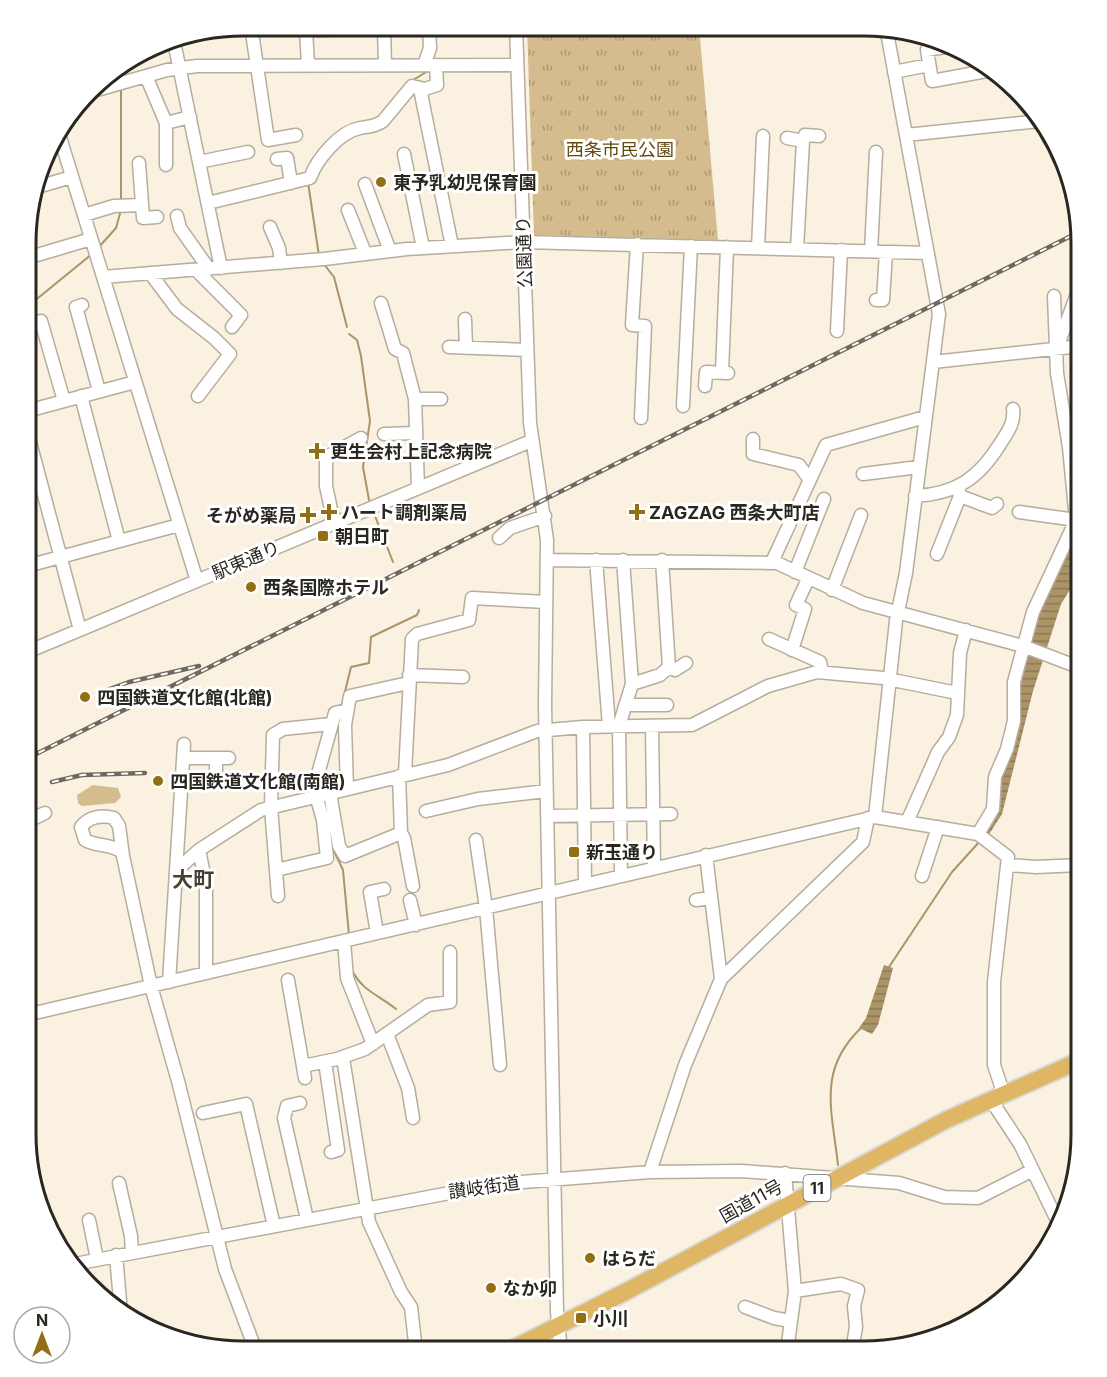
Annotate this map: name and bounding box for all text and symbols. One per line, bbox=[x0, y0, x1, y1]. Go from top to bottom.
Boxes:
park label: 西条市民公園 bbox=[566, 139, 674, 160]
place label: 東予乳幼児保育園 bbox=[393, 172, 537, 193]
marker: 東予乳幼児保育園 bbox=[374, 175, 388, 189]
street label: 公園通り bbox=[512, 216, 536, 288]
place label: 更生会村上記念病院 bbox=[330, 441, 492, 462]
marker: 更生会村上記念病院 bbox=[308, 442, 326, 460]
place label: ハート調剤薬局 bbox=[341, 502, 467, 523]
place label: ZAGZAG 西条大町店 bbox=[649, 502, 820, 523]
place label: そがめ薬局 bbox=[206, 505, 296, 526]
marker: ハート調剤薬局 bbox=[322, 505, 336, 519]
marker: ZAGZAG 西条大町店 bbox=[630, 505, 644, 519]
marker: そがめ薬局 bbox=[301, 508, 315, 522]
place label: 朝日町 bbox=[335, 526, 389, 547]
marker: 朝日町 bbox=[316, 529, 330, 543]
street label: 駅東通り bbox=[209, 536, 283, 584]
place label: 西条国際ホテル bbox=[263, 577, 389, 598]
marker: 西条国際ホテル bbox=[244, 580, 258, 594]
place label: 四国鉄道文化館(北館) bbox=[97, 687, 273, 708]
marker: 四国鉄道文化館(北館) bbox=[78, 690, 92, 704]
place label: 四国鉄道文化館(南館) bbox=[170, 771, 346, 792]
marker: 四国鉄道文化館(南館) bbox=[151, 774, 165, 788]
place label: 新玉通り bbox=[586, 842, 658, 863]
marker: 新玉通り bbox=[567, 845, 581, 859]
district label: 大町 bbox=[172, 867, 214, 892]
street label: 讃岐街道 bbox=[447, 1172, 521, 1202]
street label: 国道11号 bbox=[716, 1175, 786, 1227]
road number: 11 bbox=[804, 1175, 830, 1201]
place label: はらだ bbox=[602, 1248, 656, 1269]
marker: はらだ bbox=[583, 1251, 597, 1265]
place label: なか卯 bbox=[503, 1278, 557, 1299]
marker: なか卯 bbox=[484, 1281, 498, 1295]
north arrow bbox=[12, 1305, 72, 1365]
place label: 小川 bbox=[593, 1308, 629, 1329]
text: N bbox=[36, 1310, 48, 1330]
marker: 小川 bbox=[574, 1311, 588, 1325]

